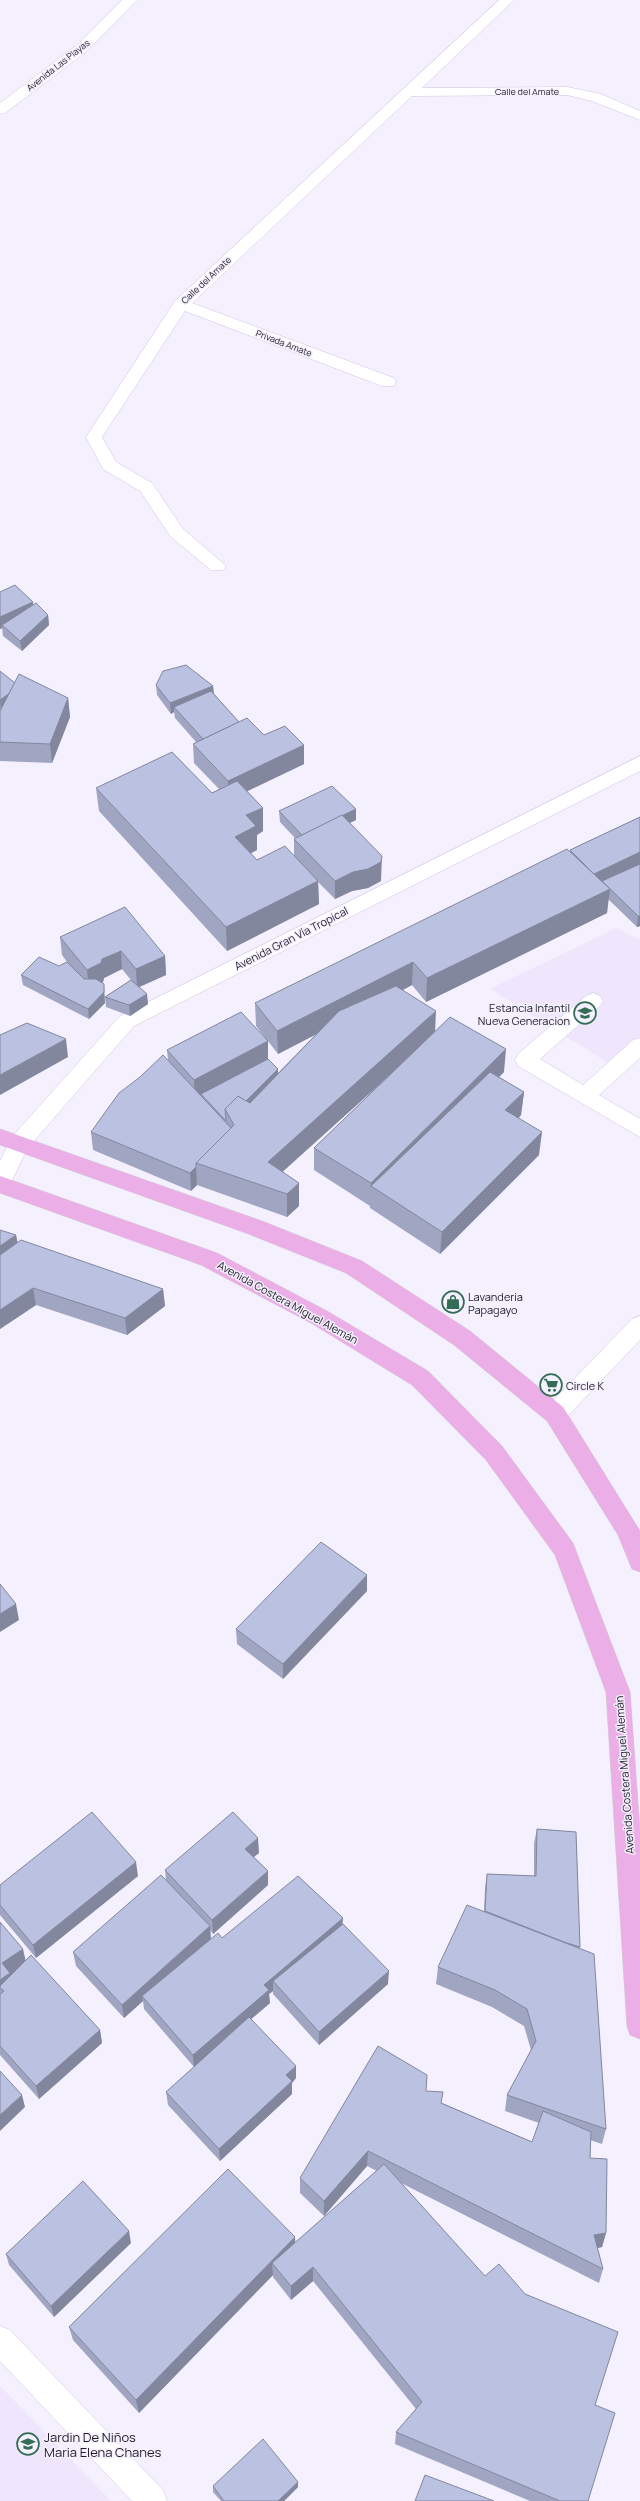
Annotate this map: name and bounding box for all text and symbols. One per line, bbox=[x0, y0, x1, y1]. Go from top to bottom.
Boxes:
street label: Avenida Las Playas bbox=[24, 36, 93, 94]
street label: Calle del Amate bbox=[495, 85, 559, 98]
street label: Calle del Amate bbox=[178, 253, 234, 307]
street label: Privada Amate bbox=[254, 326, 314, 360]
street label: Avenida Gran Vía Tropical bbox=[231, 903, 351, 973]
place label: Estancia Infantil Nueva Generacion bbox=[478, 1000, 570, 1028]
school or university icon: Estancia Infantil Nueva Generacion bbox=[572, 1000, 598, 1026]
street label: Avenida Costera Miguel Alemán bbox=[215, 1257, 361, 1347]
shop icon: Lavanderia Papagayo bbox=[440, 1289, 466, 1315]
place label: Lavanderia Papagayo bbox=[468, 1289, 523, 1317]
supermarket icon: Circle K bbox=[538, 1372, 564, 1398]
place label: Circle K bbox=[566, 1378, 604, 1393]
street label: Avenida Costera Miguel Alemán bbox=[611, 1695, 637, 1855]
place label: Jardin De Niños Maria Elena Chanes bbox=[44, 2428, 162, 2461]
school or university icon: Jardin De Niños Maria Elena Chanes bbox=[15, 2431, 41, 2457]

